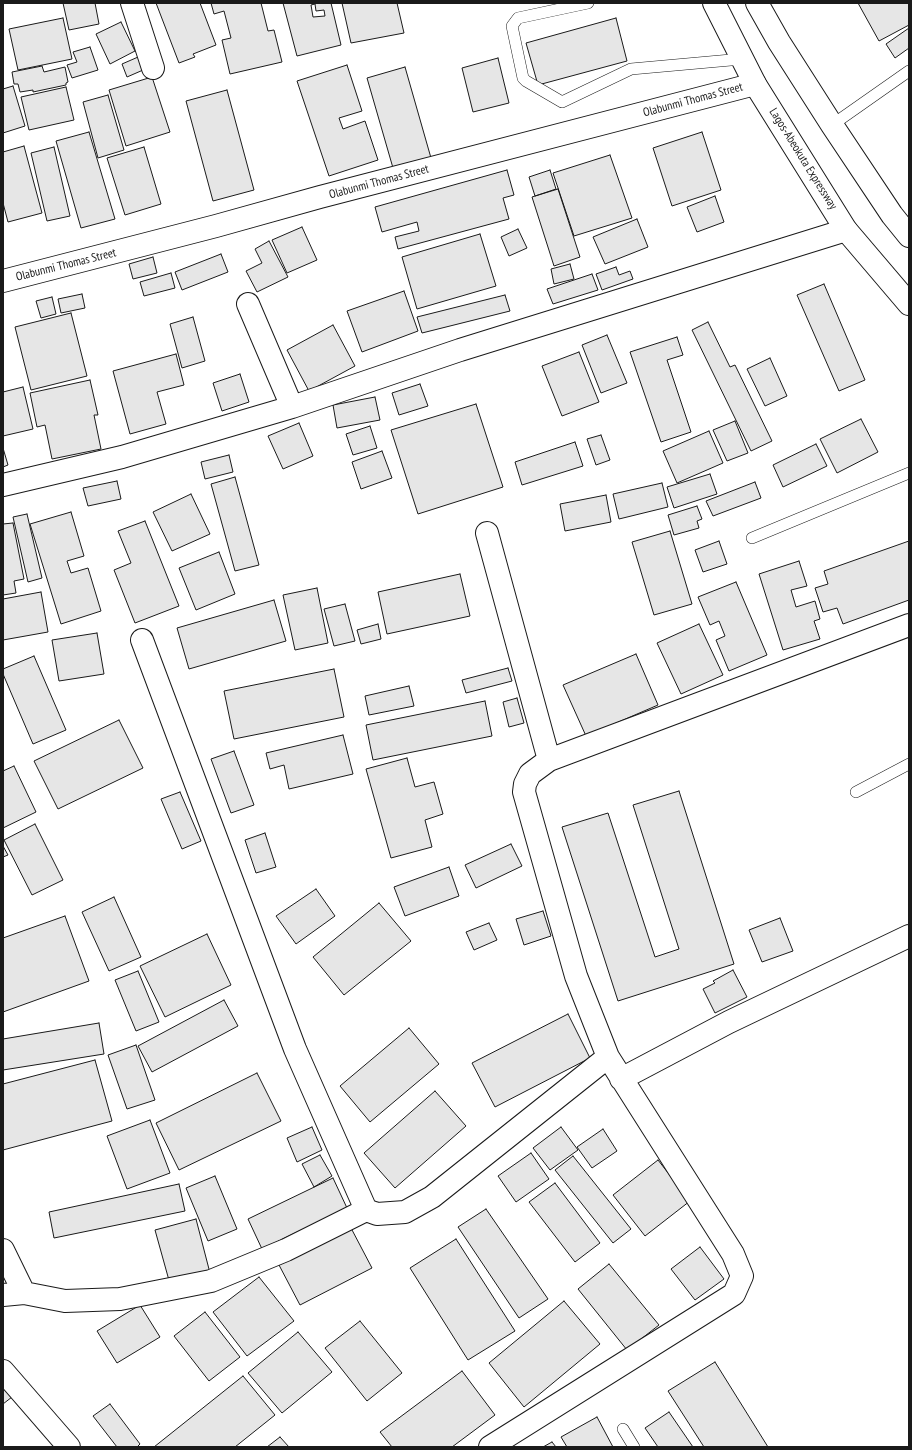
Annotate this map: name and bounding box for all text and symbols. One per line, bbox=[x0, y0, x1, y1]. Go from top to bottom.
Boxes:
street label: Olabunmi Thomas Street bbox=[642, 80, 744, 120]
street label: Lagos-Abeokuta Expressway bbox=[766, 106, 840, 212]
street label: Olabunmi Thomas Street bbox=[328, 162, 430, 202]
street label: Olabunmi Thomas Street bbox=[14, 246, 118, 284]

